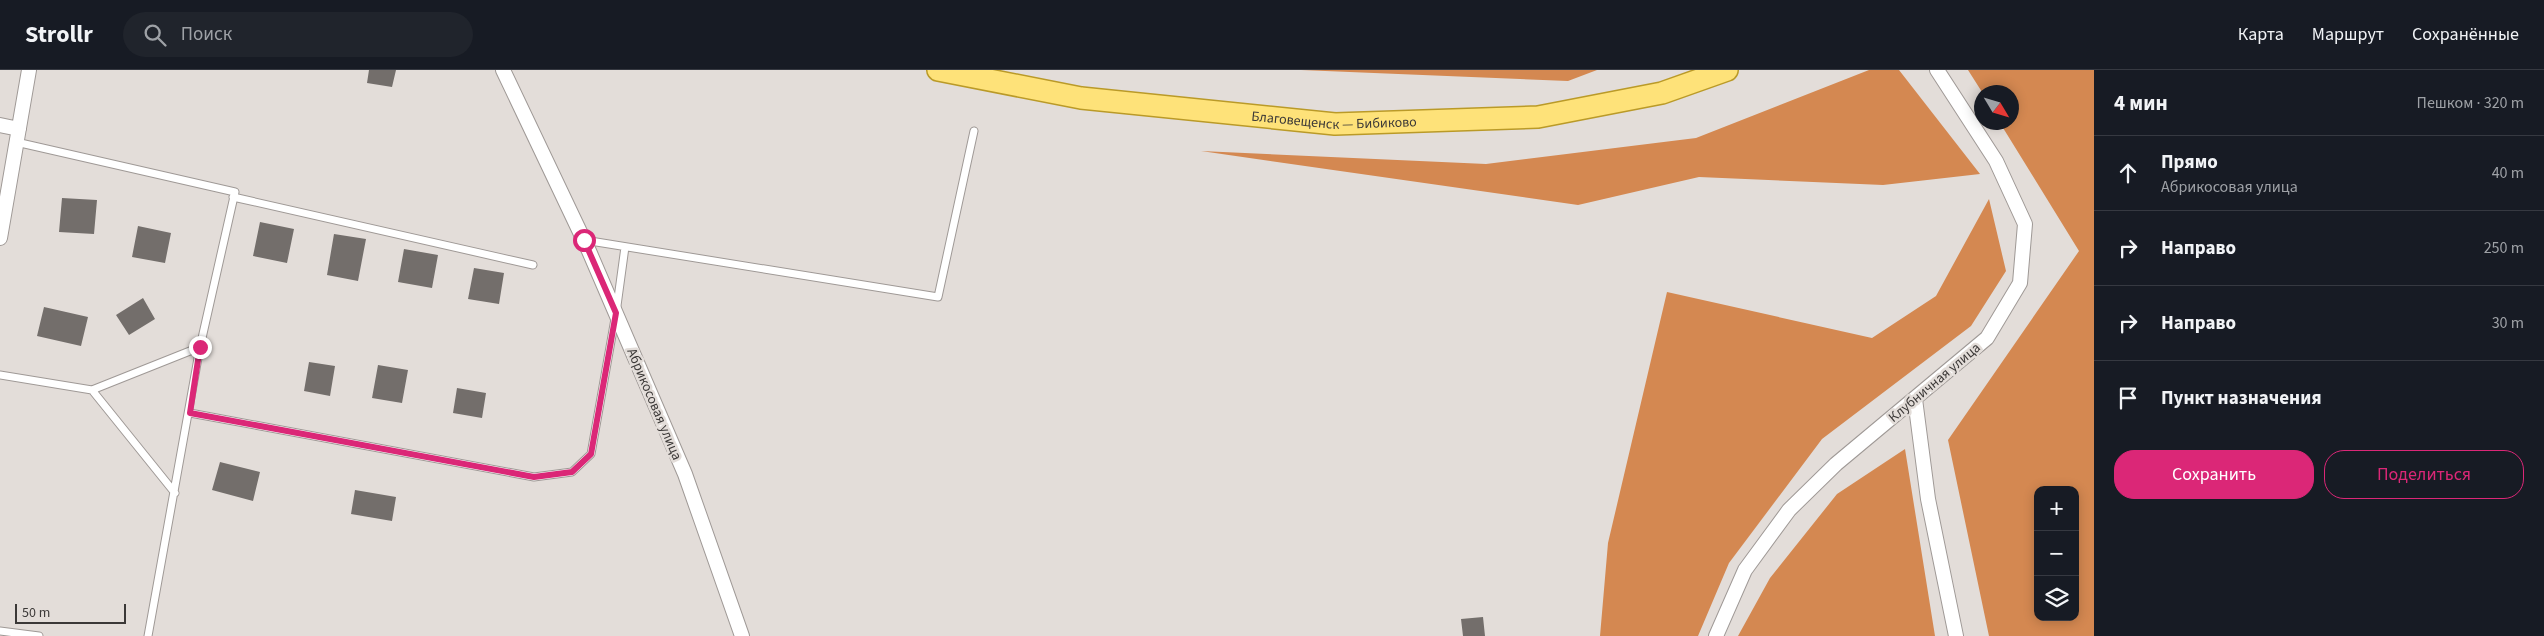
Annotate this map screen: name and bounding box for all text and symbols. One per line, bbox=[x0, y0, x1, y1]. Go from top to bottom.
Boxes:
search box bbox=[123, 12, 473, 57]
text: Strollr bbox=[25, 17, 93, 52]
icon: search bbox=[141, 21, 169, 49]
text: Поиск bbox=[181, 21, 232, 48]
text: Карта bbox=[2238, 22, 2284, 47]
text: Маршрут bbox=[2312, 22, 2384, 47]
text: Сохранённые bbox=[2412, 22, 2519, 47]
north arrow bbox=[1974, 85, 2019, 130]
text: 4 мин bbox=[2114, 88, 2168, 118]
text: Пешком · 320 m bbox=[2417, 92, 2524, 114]
street label: Благовещенск — Бибиково bbox=[1250, 107, 1417, 135]
text: Прямо bbox=[2161, 149, 2218, 176]
icon: ahead bbox=[2114, 159, 2142, 187]
text: 40 m bbox=[2492, 162, 2524, 184]
text: Абрикосовая улица bbox=[2161, 176, 2298, 198]
route start bbox=[573, 229, 596, 252]
icon: right bbox=[2114, 234, 2142, 262]
text: Направо bbox=[2161, 235, 2236, 262]
text: 250 m bbox=[2484, 237, 2524, 259]
icon: right bbox=[2114, 309, 2142, 337]
text: Направо bbox=[2161, 310, 2236, 337]
text: 30 m bbox=[2492, 312, 2524, 334]
route end bbox=[189, 336, 212, 359]
street label: Клубничная улица bbox=[1884, 338, 1985, 427]
street label: Абрикосовая улица bbox=[621, 345, 687, 463]
icon: arrive bbox=[2114, 384, 2142, 412]
text: Пункт назначения bbox=[2161, 385, 2322, 412]
button: Сохранить bbox=[2114, 450, 2314, 499]
button: Поделиться bbox=[2324, 450, 2524, 499]
map controls bbox=[2034, 486, 2079, 621]
button: + bbox=[2034, 486, 2079, 531]
button: − bbox=[2034, 531, 2079, 576]
button: layers bbox=[2034, 576, 2079, 621]
scale bar bbox=[15, 601, 126, 624]
text: 50 m bbox=[22, 603, 50, 623]

